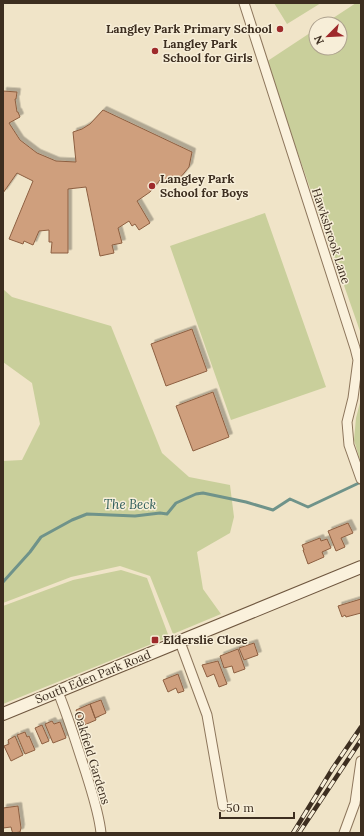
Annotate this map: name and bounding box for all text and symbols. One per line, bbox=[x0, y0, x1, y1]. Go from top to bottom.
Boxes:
north arrow bbox=[308, 16, 348, 56]
place label: Langley Park Primary School bbox=[106, 21, 272, 36]
marker: Langley Park Primary School bbox=[275, 24, 285, 34]
text: N bbox=[311, 33, 327, 47]
place label: Langley Park School for Girls bbox=[163, 36, 253, 65]
marker: Langley Park School for Girls bbox=[150, 46, 160, 56]
place label: Langley Park School for Boys bbox=[160, 171, 249, 200]
marker: Langley Park School for Boys bbox=[147, 181, 157, 191]
street label: Hawksbrook Lane bbox=[309, 186, 354, 286]
water label: The Beck bbox=[104, 496, 156, 513]
place label: Elderslie Close bbox=[163, 632, 248, 647]
marker: Elderslie Close bbox=[150, 635, 160, 645]
street label: South Eden Park Road bbox=[33, 646, 153, 707]
street label: Oakfield Gardens bbox=[71, 709, 114, 807]
scale bar bbox=[220, 794, 294, 820]
text: 50 m bbox=[226, 800, 254, 815]

